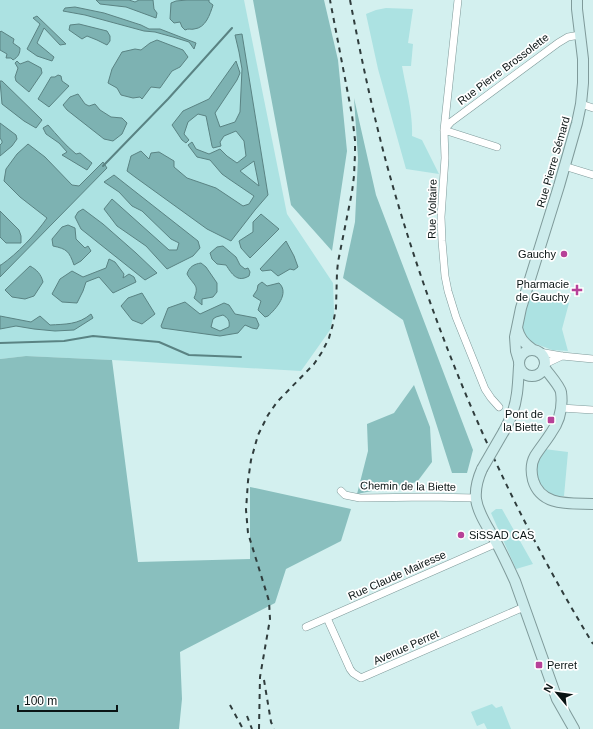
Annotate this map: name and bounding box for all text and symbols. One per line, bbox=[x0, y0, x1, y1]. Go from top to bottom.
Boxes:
street label: Rue Pierre Brossolette bbox=[455, 31, 551, 107]
street label: Rue Pierre Sémard bbox=[534, 115, 572, 209]
street label: Rue Voltaire bbox=[425, 179, 439, 239]
place label: Gauchy bbox=[518, 248, 556, 260]
marker: Gauchy bbox=[559, 249, 569, 259]
place label: Pharmacie de Gauchy bbox=[516, 278, 569, 303]
marker: Pharmacie de Gauchy bbox=[572, 285, 582, 295]
place label: Pont de la Biette bbox=[503, 408, 543, 433]
marker: Pont de la Biette bbox=[546, 415, 556, 425]
street label: Chemin de la Biette bbox=[360, 479, 456, 493]
place label: SiSSAD CAS bbox=[469, 529, 534, 541]
marker: SiSSAD CAS bbox=[456, 530, 466, 540]
street label: Rue Claude Mairesse bbox=[346, 548, 448, 602]
street label: Avenue Perret bbox=[372, 627, 440, 667]
place label: Perret bbox=[547, 659, 577, 671]
marker: Perret bbox=[534, 660, 544, 670]
north arrow bbox=[537, 673, 577, 713]
text: N bbox=[541, 682, 555, 695]
scale bar bbox=[18, 687, 117, 713]
text: 100 m bbox=[24, 694, 57, 708]

